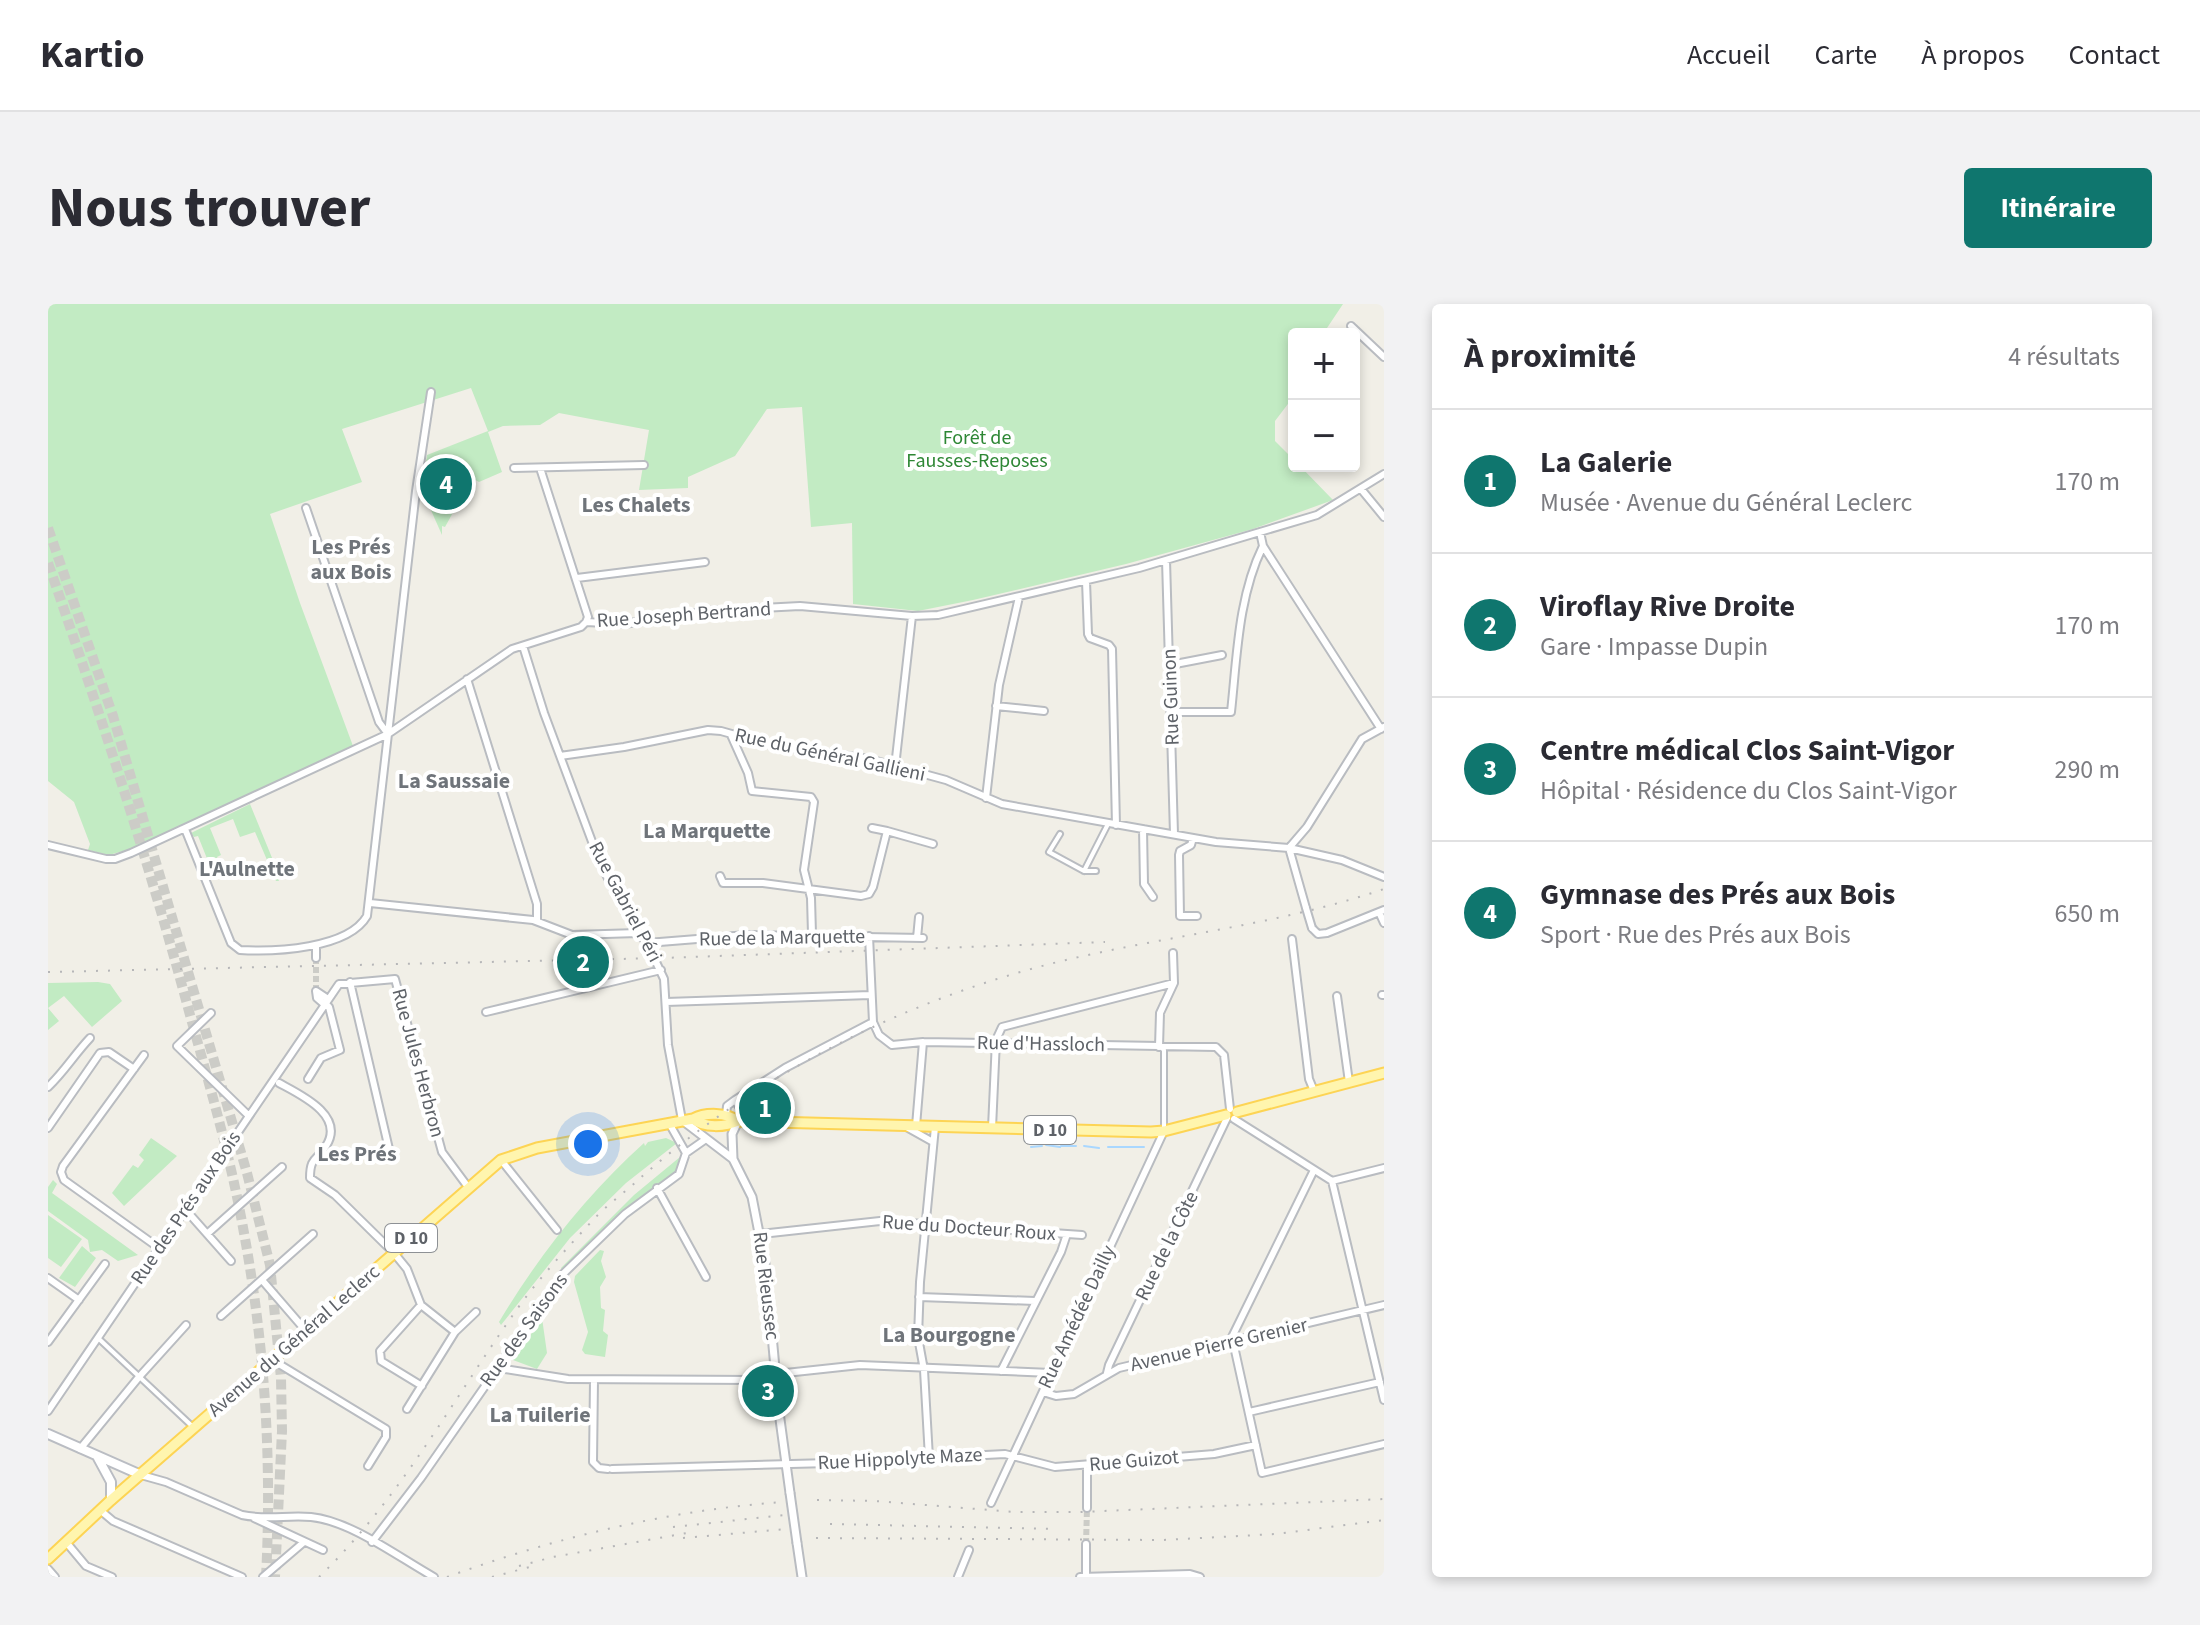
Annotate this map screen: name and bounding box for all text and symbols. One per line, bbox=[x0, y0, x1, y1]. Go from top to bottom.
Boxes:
text: Kartio bbox=[40, 28, 145, 82]
text: Accueil bbox=[1687, 35, 1770, 75]
text: Carte bbox=[1814, 35, 1877, 75]
text: À propos bbox=[1921, 35, 2025, 75]
text: Contact bbox=[2069, 35, 2160, 75]
button: Itinéraire bbox=[1964, 168, 2152, 248]
text: Nous trouver bbox=[48, 169, 370, 248]
map controls bbox=[1288, 328, 1360, 472]
button: + bbox=[1288, 328, 1360, 400]
text: À proximité bbox=[1464, 332, 1636, 381]
text: 4 résultats bbox=[2008, 338, 2120, 375]
button: − bbox=[1288, 400, 1360, 472]
park label: Forêt de Fausses-Reposes bbox=[906, 424, 1048, 475]
text: La Galerie bbox=[1540, 441, 1672, 484]
pin: 4 bbox=[420, 454, 472, 514]
text: 1 bbox=[1483, 463, 1497, 500]
text: 170 m bbox=[2054, 463, 2120, 500]
text: Musée · Avenue du Général Leclerc bbox=[1540, 484, 1912, 521]
district label: Les Chalets bbox=[581, 489, 691, 521]
district label: Les Prés aux Bois bbox=[310, 531, 392, 588]
text: Viroflay Rive Droite bbox=[1540, 585, 1795, 628]
street label: Rue Joseph Bertrand bbox=[596, 595, 772, 635]
text: 2 bbox=[1483, 607, 1497, 644]
text: 170 m bbox=[2054, 607, 2120, 644]
text: Gare · Impasse Dupin bbox=[1540, 628, 1768, 665]
street label: Rue Guinon bbox=[1155, 648, 1187, 746]
street label: Rue du Général Gallieni bbox=[732, 721, 928, 789]
text: Centre médical Clos Saint-Vigor bbox=[1540, 729, 1954, 772]
text: 3 bbox=[1483, 751, 1497, 788]
text: 290 m bbox=[2054, 751, 2120, 788]
district label: La Saussaie bbox=[398, 765, 510, 797]
text: Hôpital · Résidence du Clos Saint-Vigor bbox=[1540, 772, 1957, 809]
district label: La Marquette bbox=[643, 815, 771, 847]
street label: Rue Gabriel Péri bbox=[581, 837, 669, 967]
district label: L'Aulnette bbox=[199, 853, 295, 885]
text: Gymnase des Prés aux Bois bbox=[1540, 873, 1895, 916]
text: 4 bbox=[1483, 895, 1497, 932]
text: 650 m bbox=[2054, 895, 2120, 932]
text: Sport · Rue des Prés aux Bois bbox=[1540, 916, 1851, 953]
street label: Rue de la Marquette bbox=[699, 923, 865, 953]
pin: 2 bbox=[557, 932, 609, 992]
street label: Rue Jules Herbron bbox=[385, 985, 451, 1141]
street label: Rue d'Hassloch bbox=[977, 1029, 1105, 1059]
pin: 1 bbox=[739, 1078, 791, 1138]
road number: D 10 bbox=[1024, 1116, 1076, 1144]
your location bbox=[568, 1124, 608, 1164]
street label: Rue des Prés aux Bois bbox=[124, 1126, 248, 1290]
district label: Les Prés bbox=[317, 1138, 397, 1170]
street label: Rue de la Côte bbox=[1128, 1186, 1206, 1305]
street label: Rue du Docteur Roux bbox=[881, 1208, 1057, 1248]
road number: D 10 bbox=[385, 1224, 437, 1252]
street label: Rue Rieussec bbox=[745, 1230, 787, 1342]
street label: Rue Amédée Dailly bbox=[1031, 1240, 1123, 1393]
street label: Avenue du Général Leclerc bbox=[202, 1258, 386, 1424]
street label: Rue des Saisons bbox=[473, 1268, 575, 1392]
street label: Avenue Pierre Grenier bbox=[1128, 1311, 1310, 1379]
district label: La Bourgogne bbox=[882, 1319, 1016, 1351]
pin: 3 bbox=[742, 1361, 794, 1421]
district label: La Tuilerie bbox=[489, 1399, 591, 1431]
street label: Rue Hippolyte Maze bbox=[817, 1441, 983, 1477]
street label: Rue Guizot bbox=[1088, 1443, 1180, 1479]

